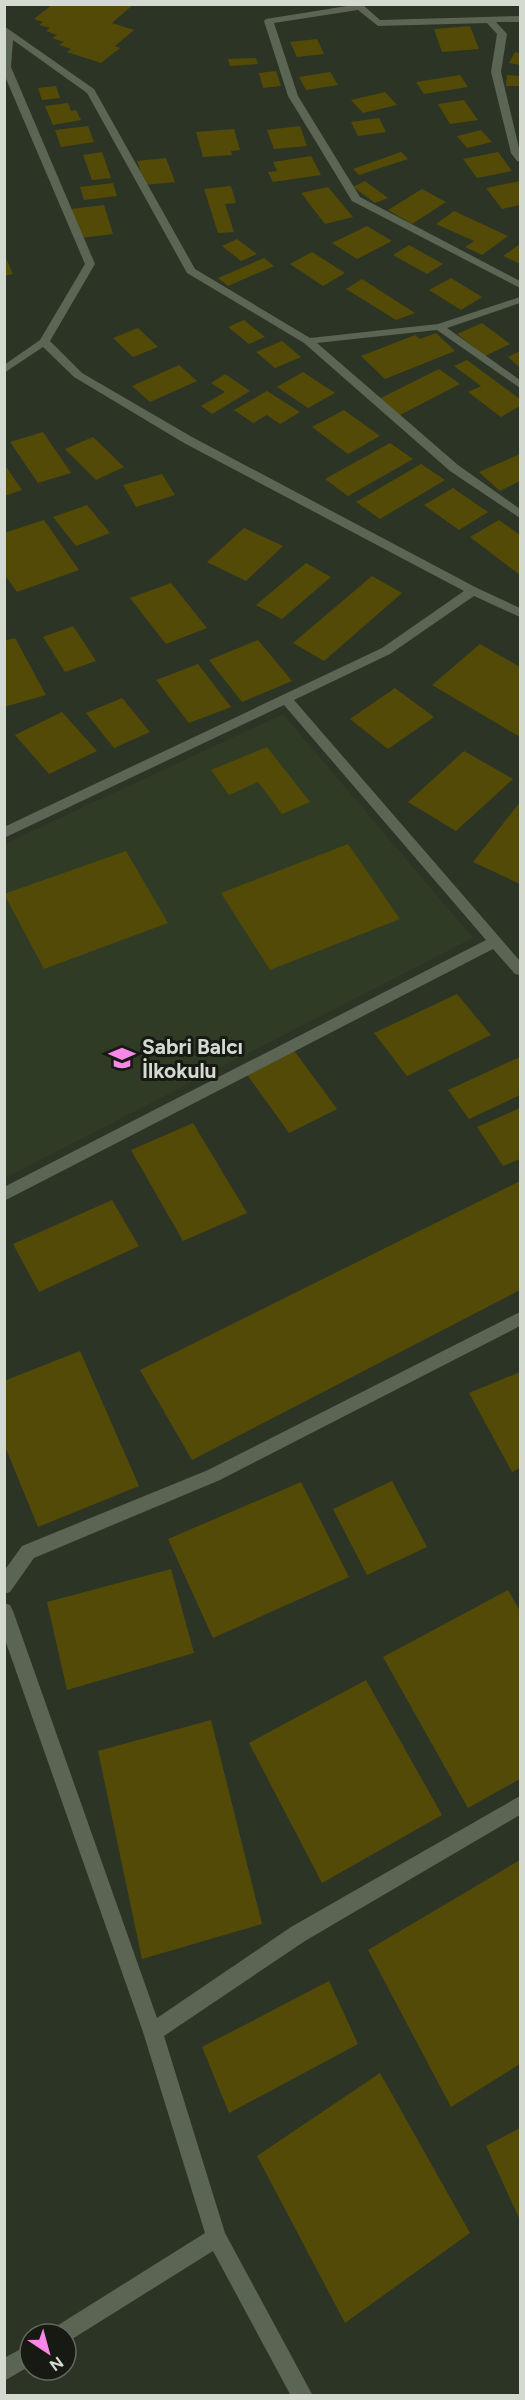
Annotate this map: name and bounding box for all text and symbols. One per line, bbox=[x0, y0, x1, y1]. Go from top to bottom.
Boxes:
place label: Sabri Balcı İlkokulu bbox=[142, 1034, 243, 1083]
school or university icon: Sabri Balcı İlkokulu bbox=[107, 1043, 137, 1073]
north arrow bbox=[18, 2322, 78, 2382]
text: N bbox=[46, 2352, 67, 2375]

